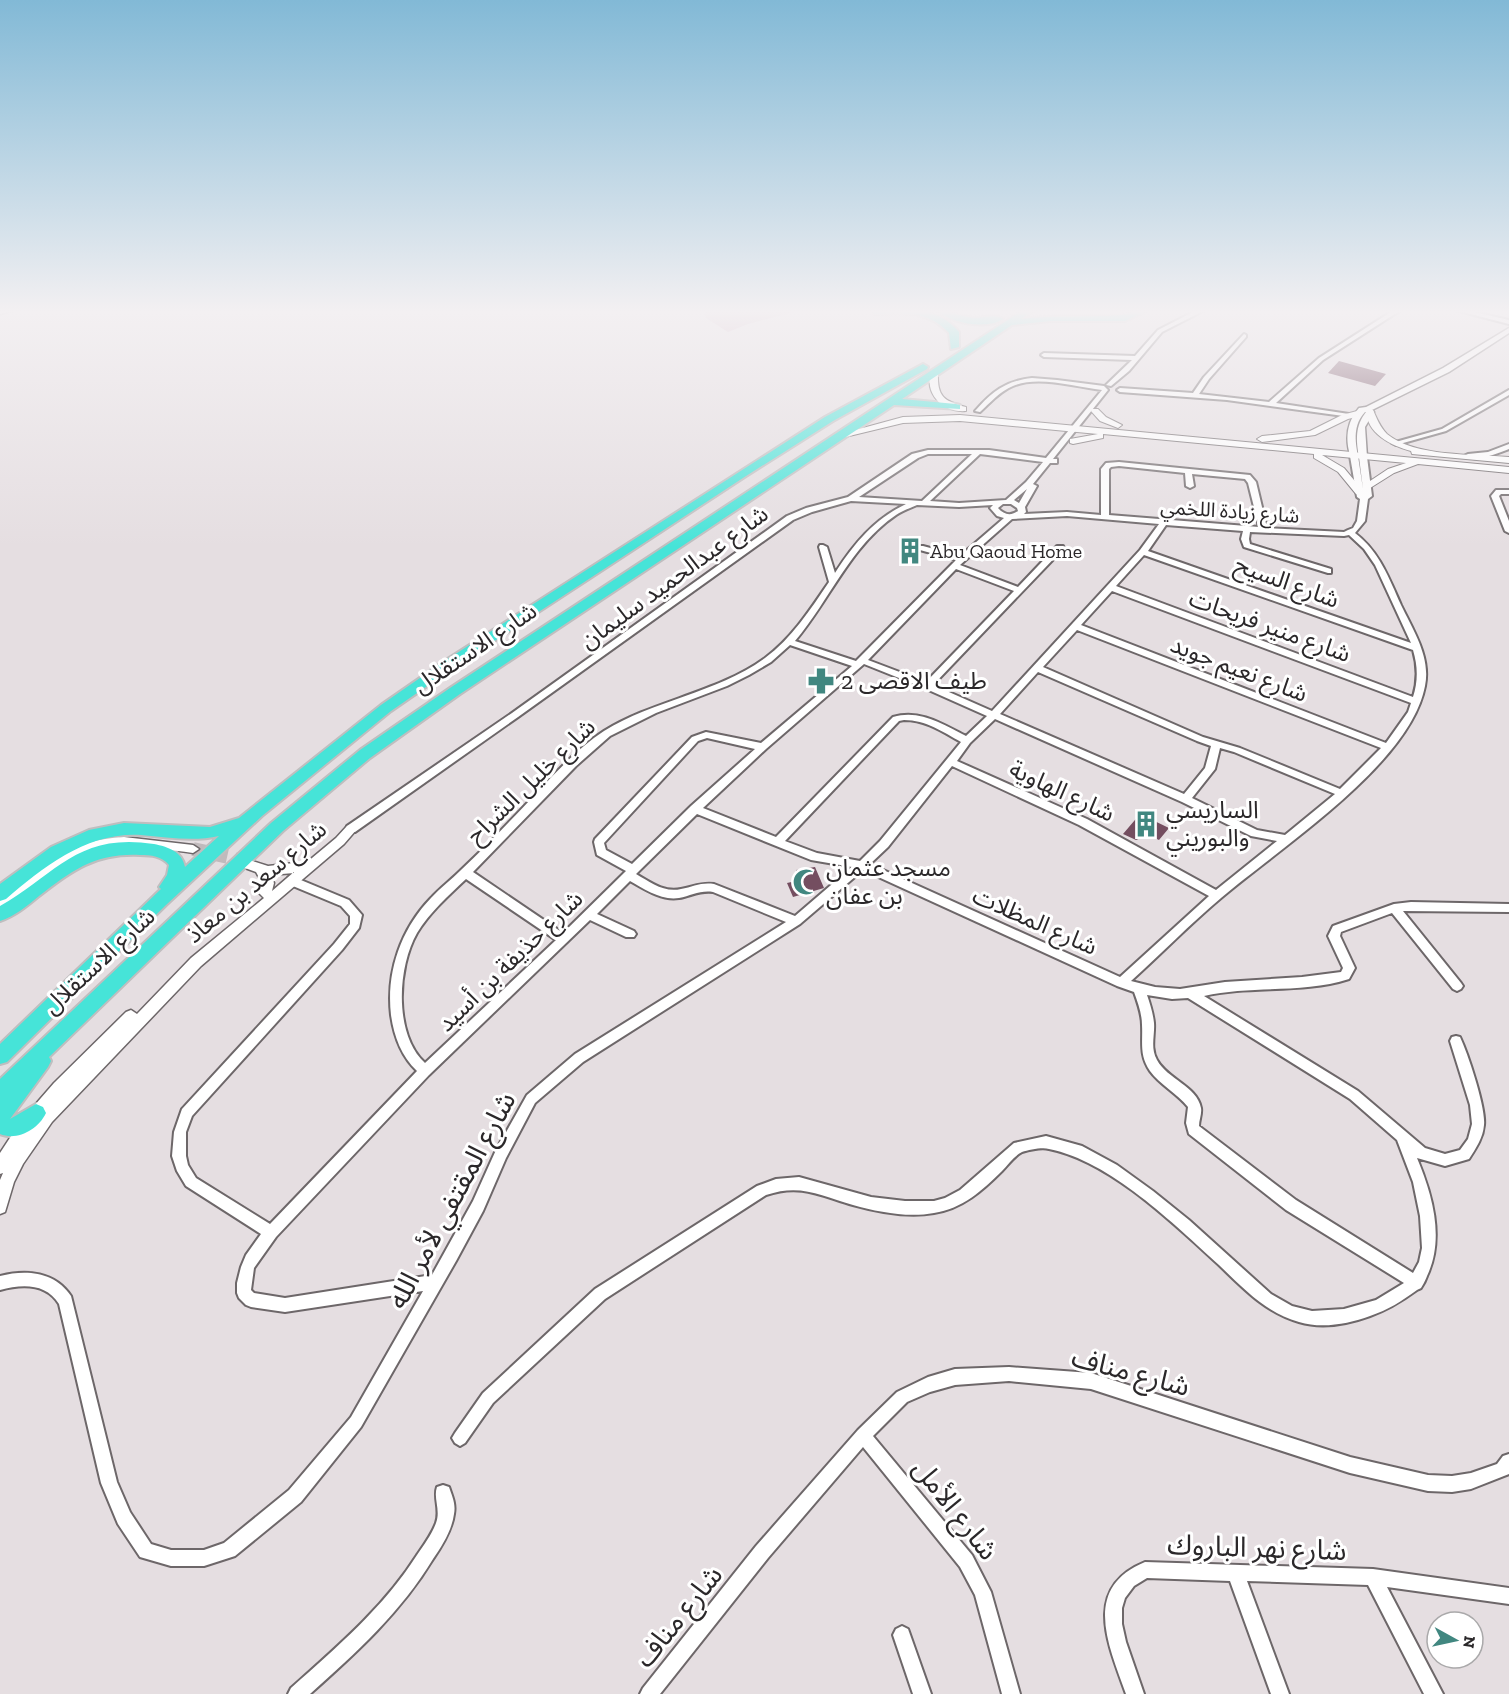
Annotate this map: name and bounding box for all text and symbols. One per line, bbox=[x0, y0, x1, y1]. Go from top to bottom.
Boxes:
street label: شارع زيادة اللخمي bbox=[1159, 494, 1300, 531]
street label: شارع عبدالحميد سليمان bbox=[574, 498, 775, 657]
building icon: Abu Qaoud Home bbox=[895, 536, 925, 566]
place label: Abu Qaoud Home bbox=[930, 539, 1082, 563]
street label: شارع السيح bbox=[1230, 549, 1343, 617]
street label: شارع منير فريحات bbox=[1184, 583, 1355, 671]
street label: شارع الاستقلال bbox=[407, 596, 544, 702]
street label: شارع نعيم جويد bbox=[1165, 629, 1312, 711]
pharmacy icon: طيف الاقصى 2 bbox=[806, 666, 836, 696]
place label: طيف الاقصى 2 bbox=[841, 666, 987, 695]
street label: شارع خليل الشراح bbox=[460, 712, 603, 852]
street label: شارع الهاوية bbox=[1004, 754, 1120, 830]
place label: الساريسي والبوريني bbox=[1166, 795, 1259, 857]
building icon: الساريسي والبوريني bbox=[1131, 809, 1161, 839]
street label: شارع سعد بن معاذ bbox=[179, 814, 334, 951]
place label: مسجد عثمان بن عفان bbox=[826, 853, 951, 910]
mosque icon: مسجد عثمان بن عفان bbox=[791, 867, 821, 897]
street label: شارع المظلات bbox=[967, 880, 1102, 964]
street label: شارع حذيفة بن أسيد bbox=[430, 883, 590, 1040]
street label: شارع الاستقلال bbox=[37, 901, 163, 1022]
street label: شارع المقتفي لأمر الله bbox=[380, 1086, 526, 1316]
street label: شارع مناف bbox=[1067, 1340, 1194, 1407]
street label: شارع الأمل bbox=[903, 1452, 1005, 1569]
street label: شارع نهر الباروك bbox=[1167, 1528, 1347, 1571]
street label: شارع مناف bbox=[628, 1559, 732, 1676]
north arrow bbox=[1425, 1610, 1485, 1670]
text: N bbox=[1459, 1635, 1480, 1649]

